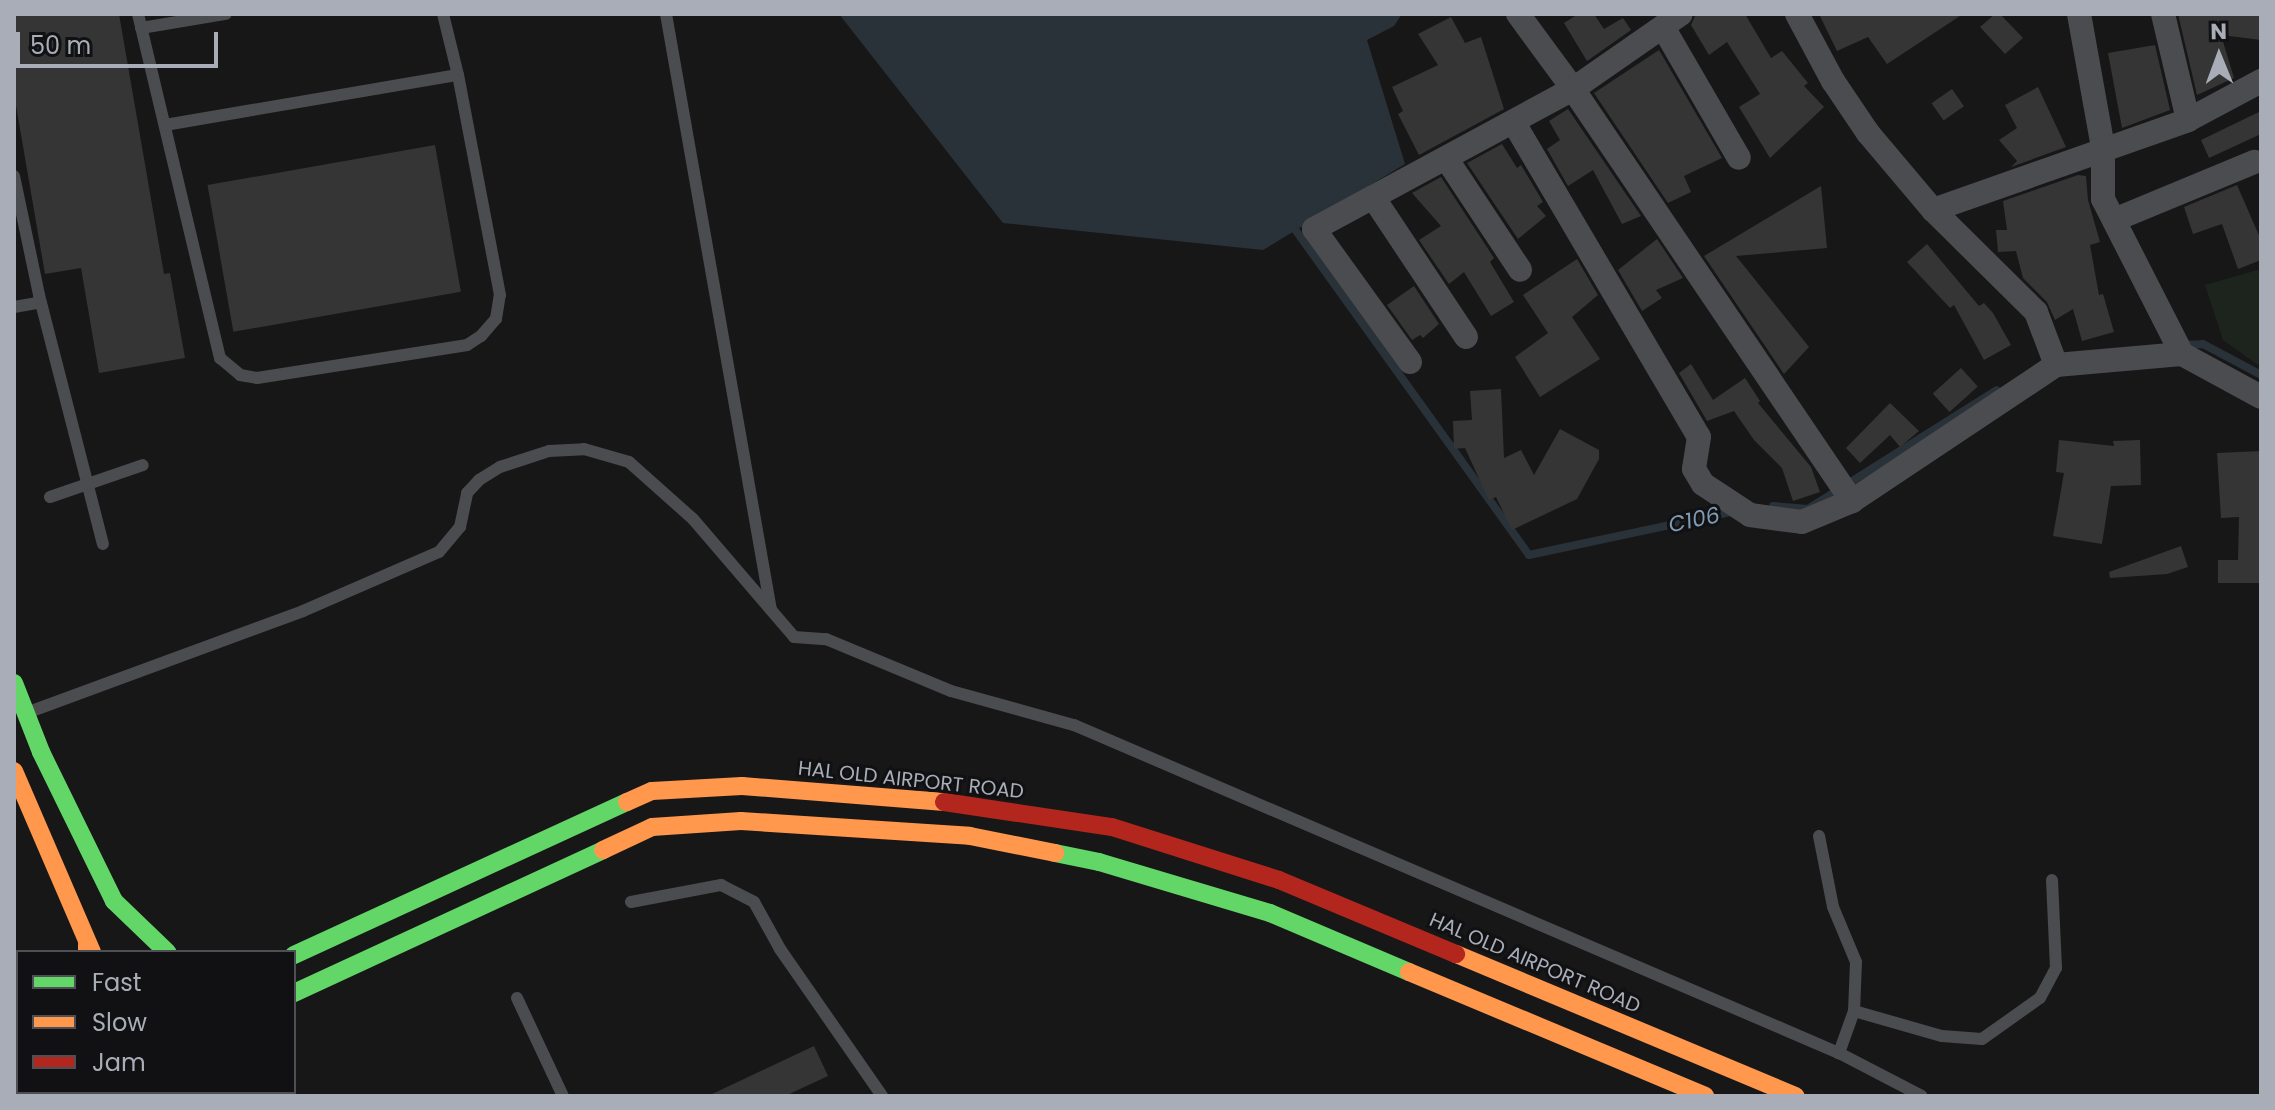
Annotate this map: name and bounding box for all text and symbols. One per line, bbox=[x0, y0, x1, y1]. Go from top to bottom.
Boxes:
scale bar bbox=[20, 16, 222, 66]
north arrow bbox=[2179, 16, 2259, 96]
text: N bbox=[2210, 16, 2227, 47]
text: 50 m bbox=[30, 29, 91, 62]
water label: C106 bbox=[1666, 502, 1722, 538]
street label: HAL OLD AIRPORT ROAD bbox=[797, 756, 1025, 804]
street label: HAL OLD AIRPORT ROAD bbox=[1426, 908, 1644, 1018]
legend bbox=[16, 950, 296, 1094]
text: Fast bbox=[92, 966, 142, 999]
text: Slow bbox=[92, 1006, 147, 1039]
text: Jam bbox=[92, 1046, 146, 1079]

